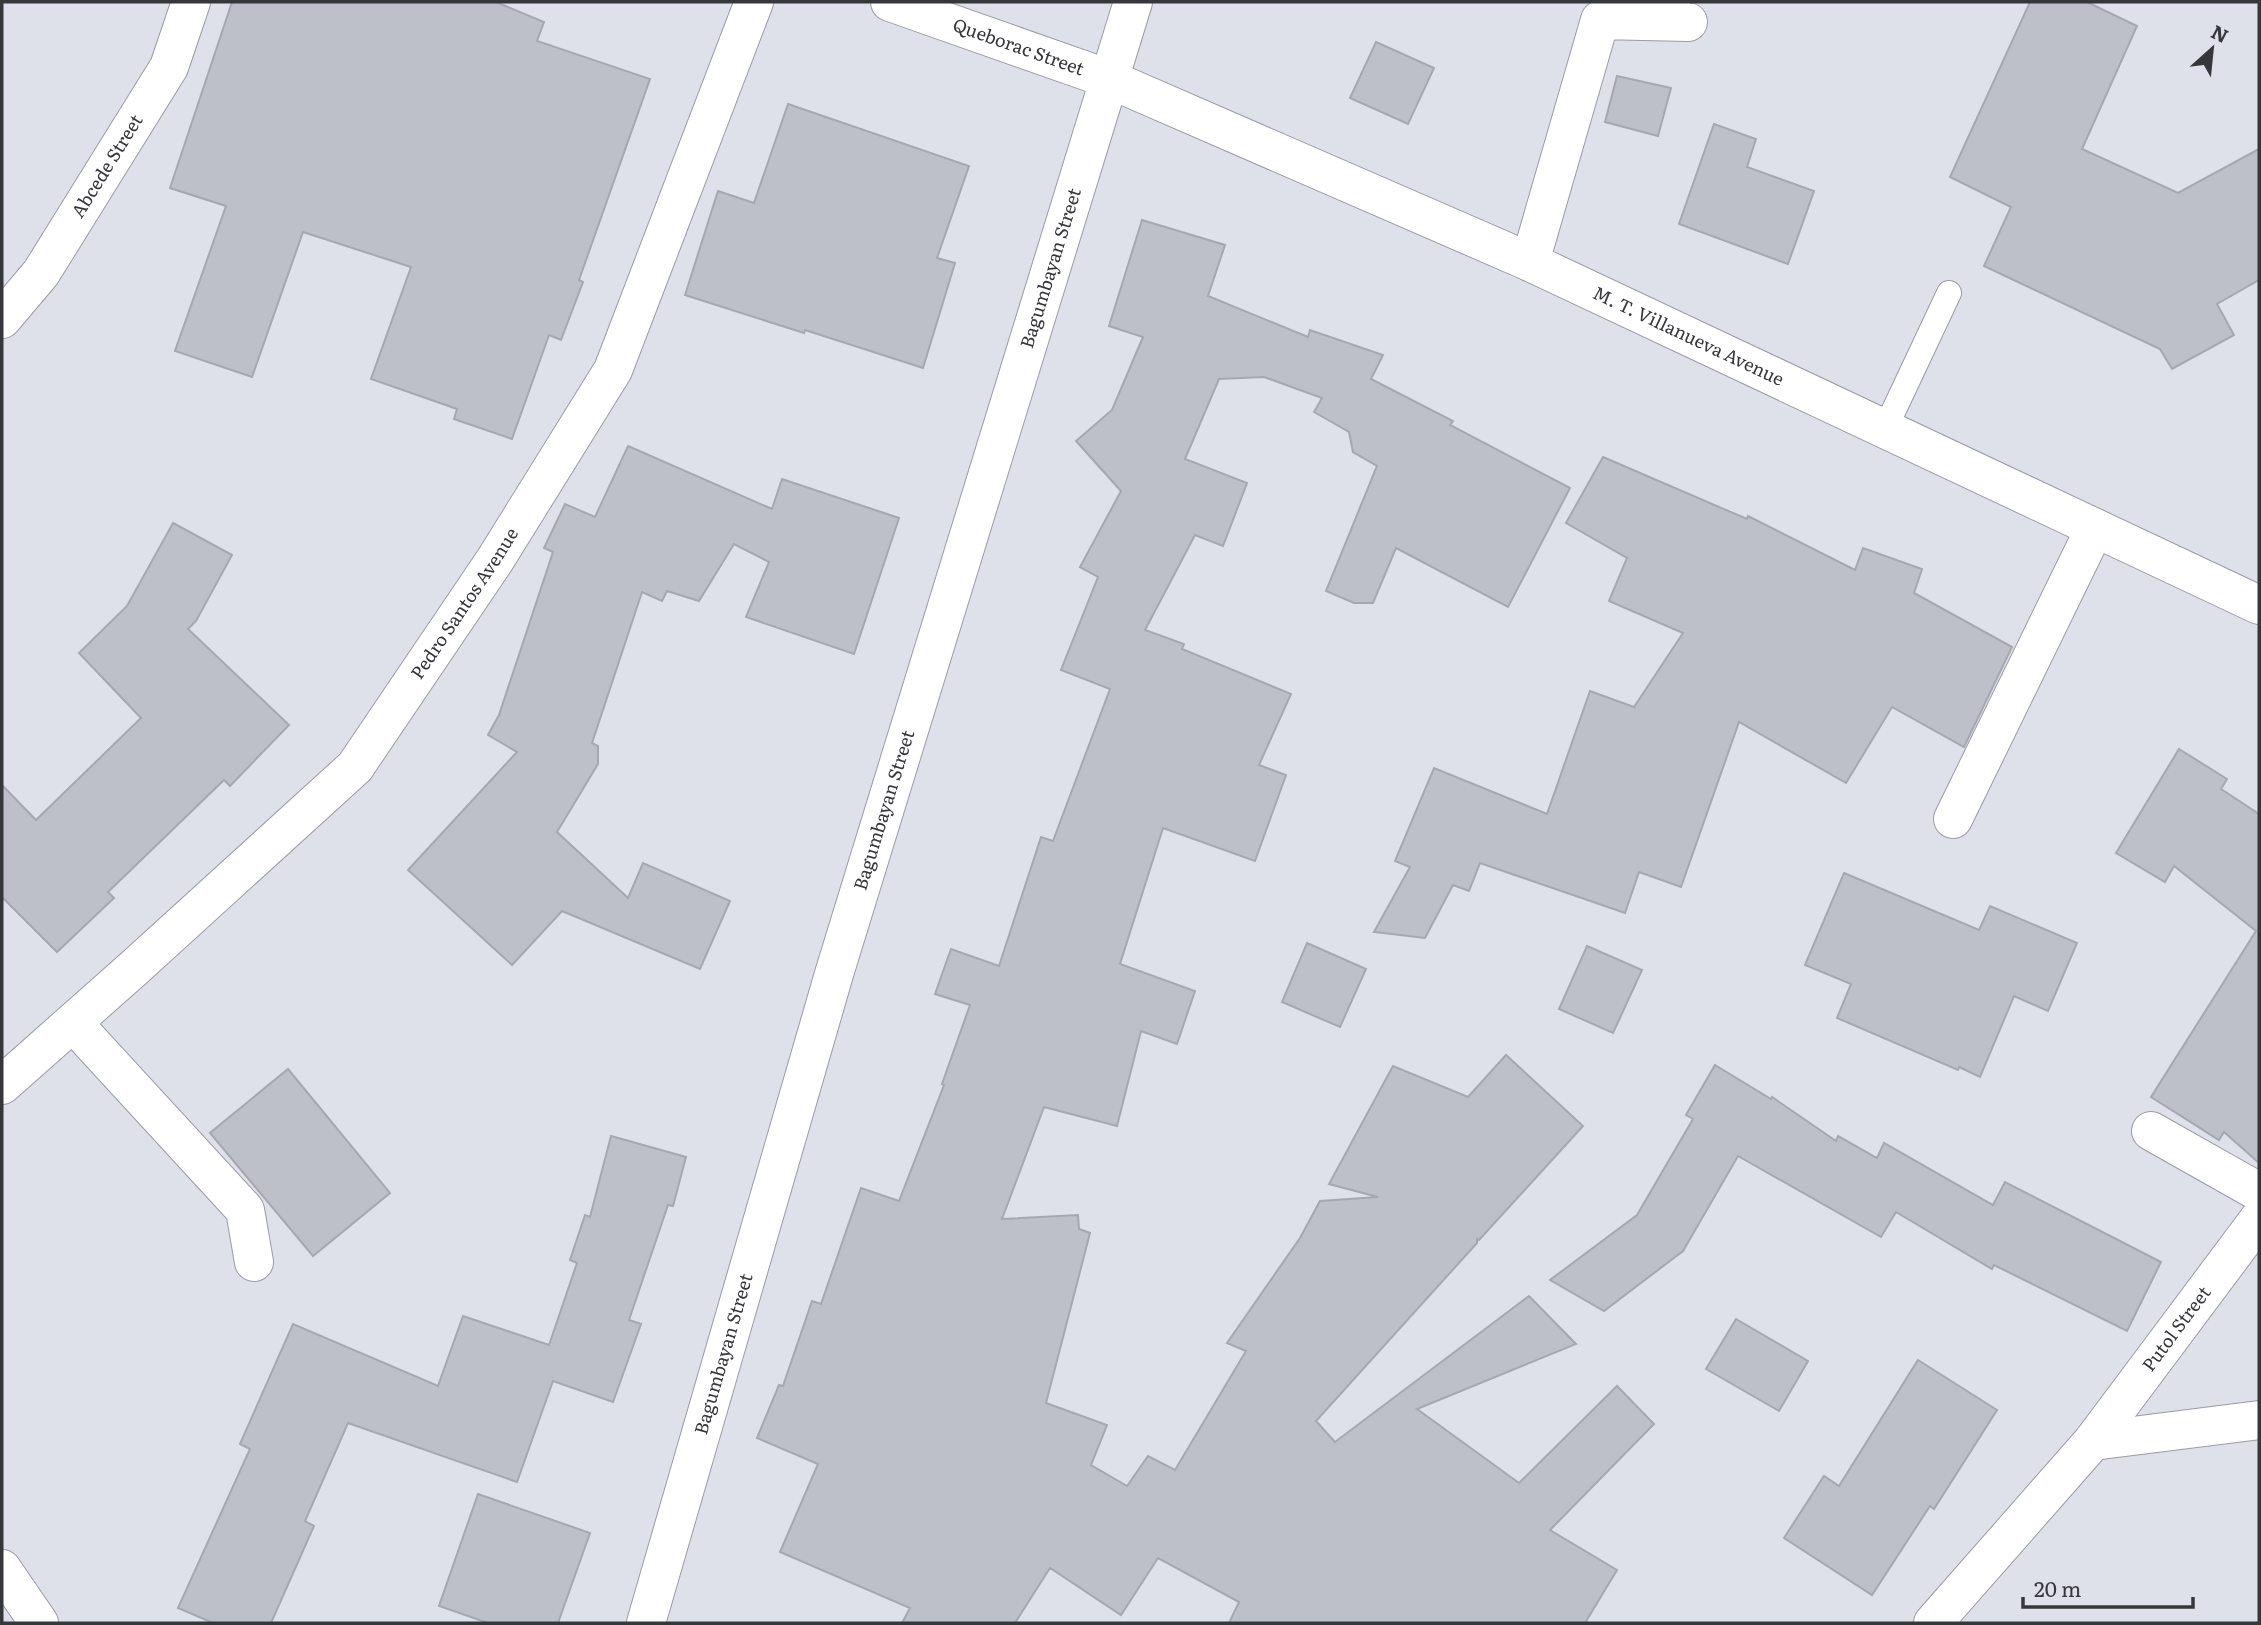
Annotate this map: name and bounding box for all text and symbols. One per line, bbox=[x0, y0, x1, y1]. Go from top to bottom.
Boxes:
street label: Queborac Street bbox=[949, 10, 1089, 81]
north arrow bbox=[2177, 14, 2247, 84]
text: N bbox=[2207, 17, 2234, 49]
street label: Abcede Street bbox=[64, 108, 149, 222]
street label: Bagumbayan Street bbox=[1012, 184, 1087, 351]
street label: M. T. Villanueva Avenue bbox=[1589, 279, 1789, 392]
street label: Pedro Santos Avenue bbox=[403, 522, 524, 684]
street label: Bagumbayan Street bbox=[846, 726, 921, 893]
street label: Bagumbayan Street bbox=[686, 1269, 759, 1437]
street label: Putol Street bbox=[2135, 1279, 2217, 1377]
scale bar bbox=[2023, 1566, 2193, 1610]
text: 20 m bbox=[2034, 1572, 2081, 1603]

